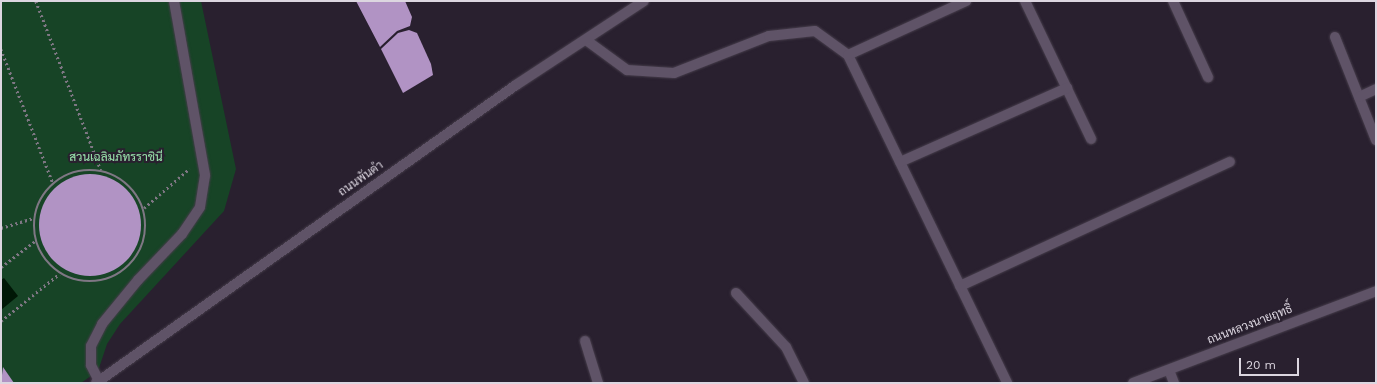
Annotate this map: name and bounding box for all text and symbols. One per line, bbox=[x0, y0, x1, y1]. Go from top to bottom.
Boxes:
park label: สวนเฉลิมภัทรราชินี bbox=[69, 151, 163, 165]
street label: ถนนพันคำ bbox=[336, 158, 386, 200]
street label: ถนนหลวงนายฤทธิ์ bbox=[1205, 302, 1295, 348]
scale bar bbox=[1241, 350, 1301, 376]
text: 20 m bbox=[1246, 358, 1276, 372]

